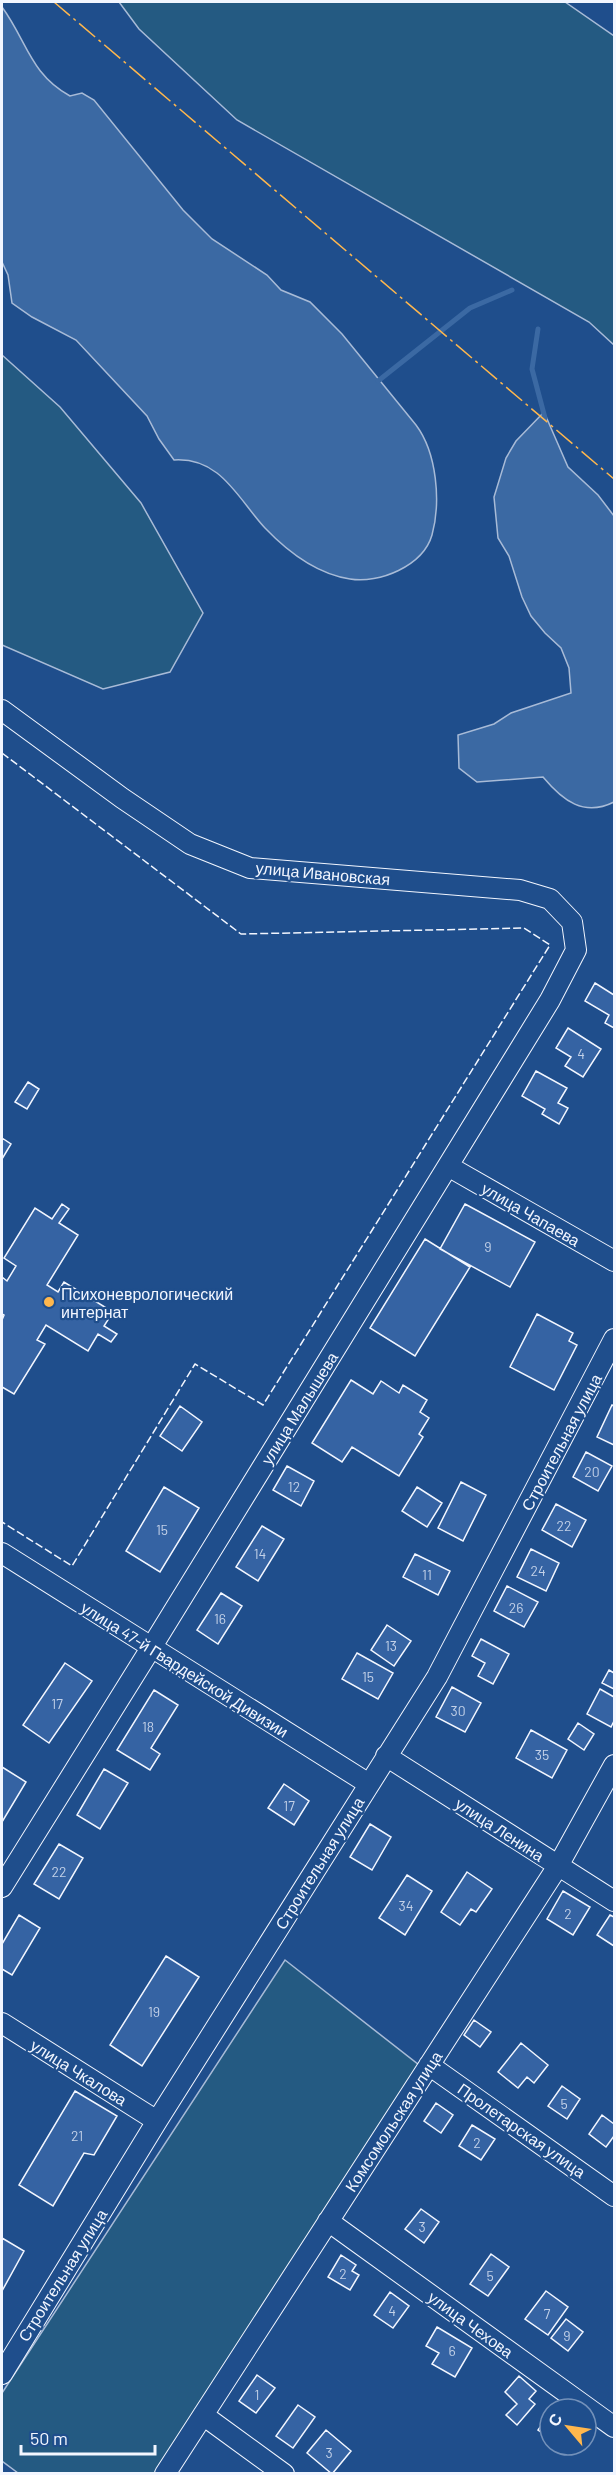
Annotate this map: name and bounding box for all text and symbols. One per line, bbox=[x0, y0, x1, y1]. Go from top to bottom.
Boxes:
street label: улица Ивановская bbox=[255, 858, 391, 888]
house number: 4 bbox=[577, 1045, 585, 1062]
street label: улица Чапаева bbox=[478, 1178, 584, 1250]
house number: 9 bbox=[484, 1238, 492, 1255]
place label: Психоневрологический интернат bbox=[61, 1284, 233, 1321]
marker: Психоневрологический интернат bbox=[42, 1295, 56, 1309]
street label: улица Малышева bbox=[257, 1348, 341, 1468]
street label: Строительная улица bbox=[517, 1370, 605, 1514]
house number: 20 bbox=[584, 1463, 600, 1480]
house number: 12 bbox=[288, 1478, 300, 1495]
house number: 22 bbox=[556, 1517, 572, 1534]
house number: 15 bbox=[156, 1521, 168, 1538]
house number: 14 bbox=[254, 1545, 266, 1562]
house number: 24 bbox=[530, 1562, 546, 1579]
house number: 11 bbox=[422, 1566, 432, 1583]
street label: улица 47-й Гвардейской Дивизии bbox=[78, 1597, 292, 1741]
house number: 26 bbox=[509, 1599, 523, 1616]
house number: 16 bbox=[214, 1610, 226, 1627]
house number: 13 bbox=[385, 1637, 397, 1654]
house number: 15 bbox=[362, 1668, 374, 1685]
house number: 17 bbox=[51, 1695, 63, 1712]
house number: 30 bbox=[450, 1702, 466, 1719]
house number: 18 bbox=[142, 1718, 154, 1735]
house number: 35 bbox=[535, 1746, 549, 1763]
street label: Строительная улица bbox=[271, 1793, 367, 1933]
street label: улица Ленина bbox=[452, 1793, 548, 1865]
house number: 17 bbox=[283, 1797, 295, 1814]
house number: 22 bbox=[51, 1863, 67, 1880]
house number: 34 bbox=[399, 1897, 413, 1914]
house number: 2 bbox=[564, 1905, 572, 1922]
house number: 19 bbox=[148, 2003, 160, 2020]
street label: улица Чкалова bbox=[27, 2035, 131, 2109]
street label: Комсомольская улица bbox=[340, 2047, 446, 2195]
street label: Пролетарская улица bbox=[454, 2079, 590, 2181]
house number: 5 bbox=[560, 2095, 568, 2112]
house number: 21 bbox=[71, 2127, 83, 2144]
house number: 2 bbox=[473, 2134, 481, 2151]
street label: Строительная улица bbox=[14, 2205, 110, 2345]
house number: 3 bbox=[418, 2218, 426, 2235]
house number: 2 bbox=[339, 2265, 347, 2282]
house number: 5 bbox=[486, 2267, 494, 2284]
street label: улица Чехова bbox=[425, 2287, 517, 2361]
house number: 4 bbox=[388, 2302, 396, 2319]
house number: 7 bbox=[544, 2305, 551, 2322]
house number: 9 bbox=[563, 2327, 571, 2344]
house number: 6 bbox=[448, 2342, 456, 2359]
house number: 1 bbox=[255, 2386, 259, 2403]
north arrow bbox=[538, 2397, 598, 2457]
text: С bbox=[543, 2409, 566, 2429]
scale bar bbox=[21, 2418, 154, 2456]
text: 50 m bbox=[30, 2427, 68, 2449]
house number: 3 bbox=[325, 2444, 333, 2461]

